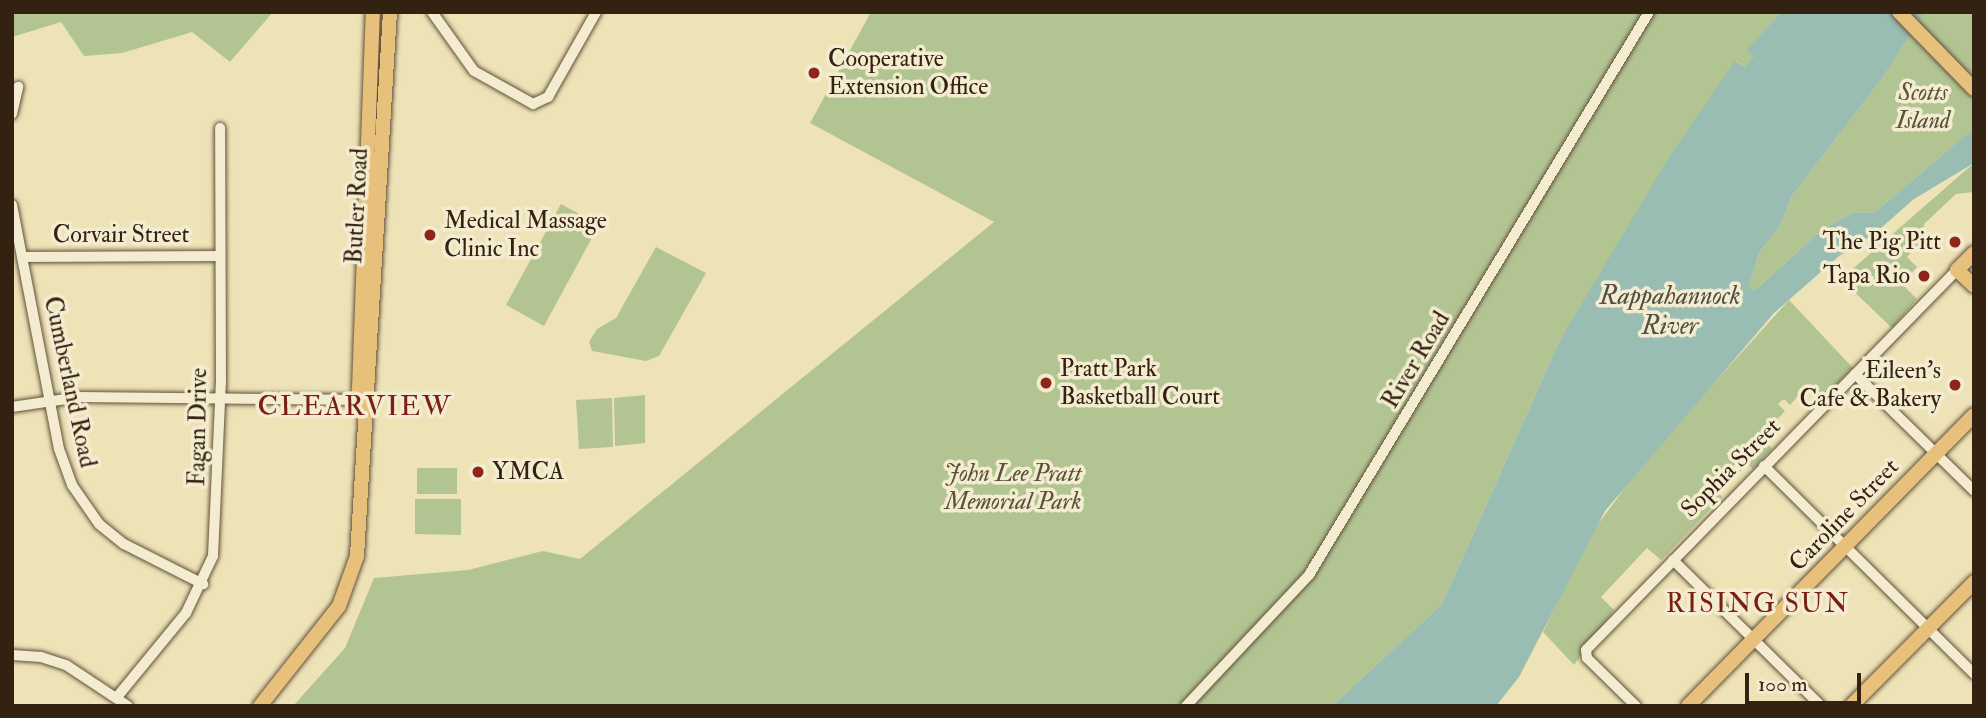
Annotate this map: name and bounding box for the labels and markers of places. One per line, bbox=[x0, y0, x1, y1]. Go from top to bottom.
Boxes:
place label: Cooperative Extension Office bbox=[828, 45, 988, 101]
marker: Cooperative Extension Office bbox=[806, 65, 822, 81]
place label: Medical Massage Clinic Inc bbox=[444, 207, 607, 263]
marker: Medical Massage Clinic Inc bbox=[422, 227, 438, 243]
place label: The Pig Pitt bbox=[1823, 228, 1941, 256]
marker: The Pig Pitt bbox=[1947, 234, 1963, 250]
place label: Tapa Rio bbox=[1823, 262, 1910, 290]
marker: Tapa Rio bbox=[1916, 268, 1932, 284]
place label: Pratt Park Basketball Court bbox=[1060, 355, 1220, 411]
place label: Eileen's Cafe & Bakery bbox=[1800, 357, 1941, 413]
marker: Pratt Park Basketball Court bbox=[1038, 375, 1054, 391]
marker: Eileen's Cafe & Bakery bbox=[1947, 377, 1963, 393]
place label: YMCA bbox=[492, 458, 564, 486]
marker: YMCA bbox=[470, 464, 486, 480]

